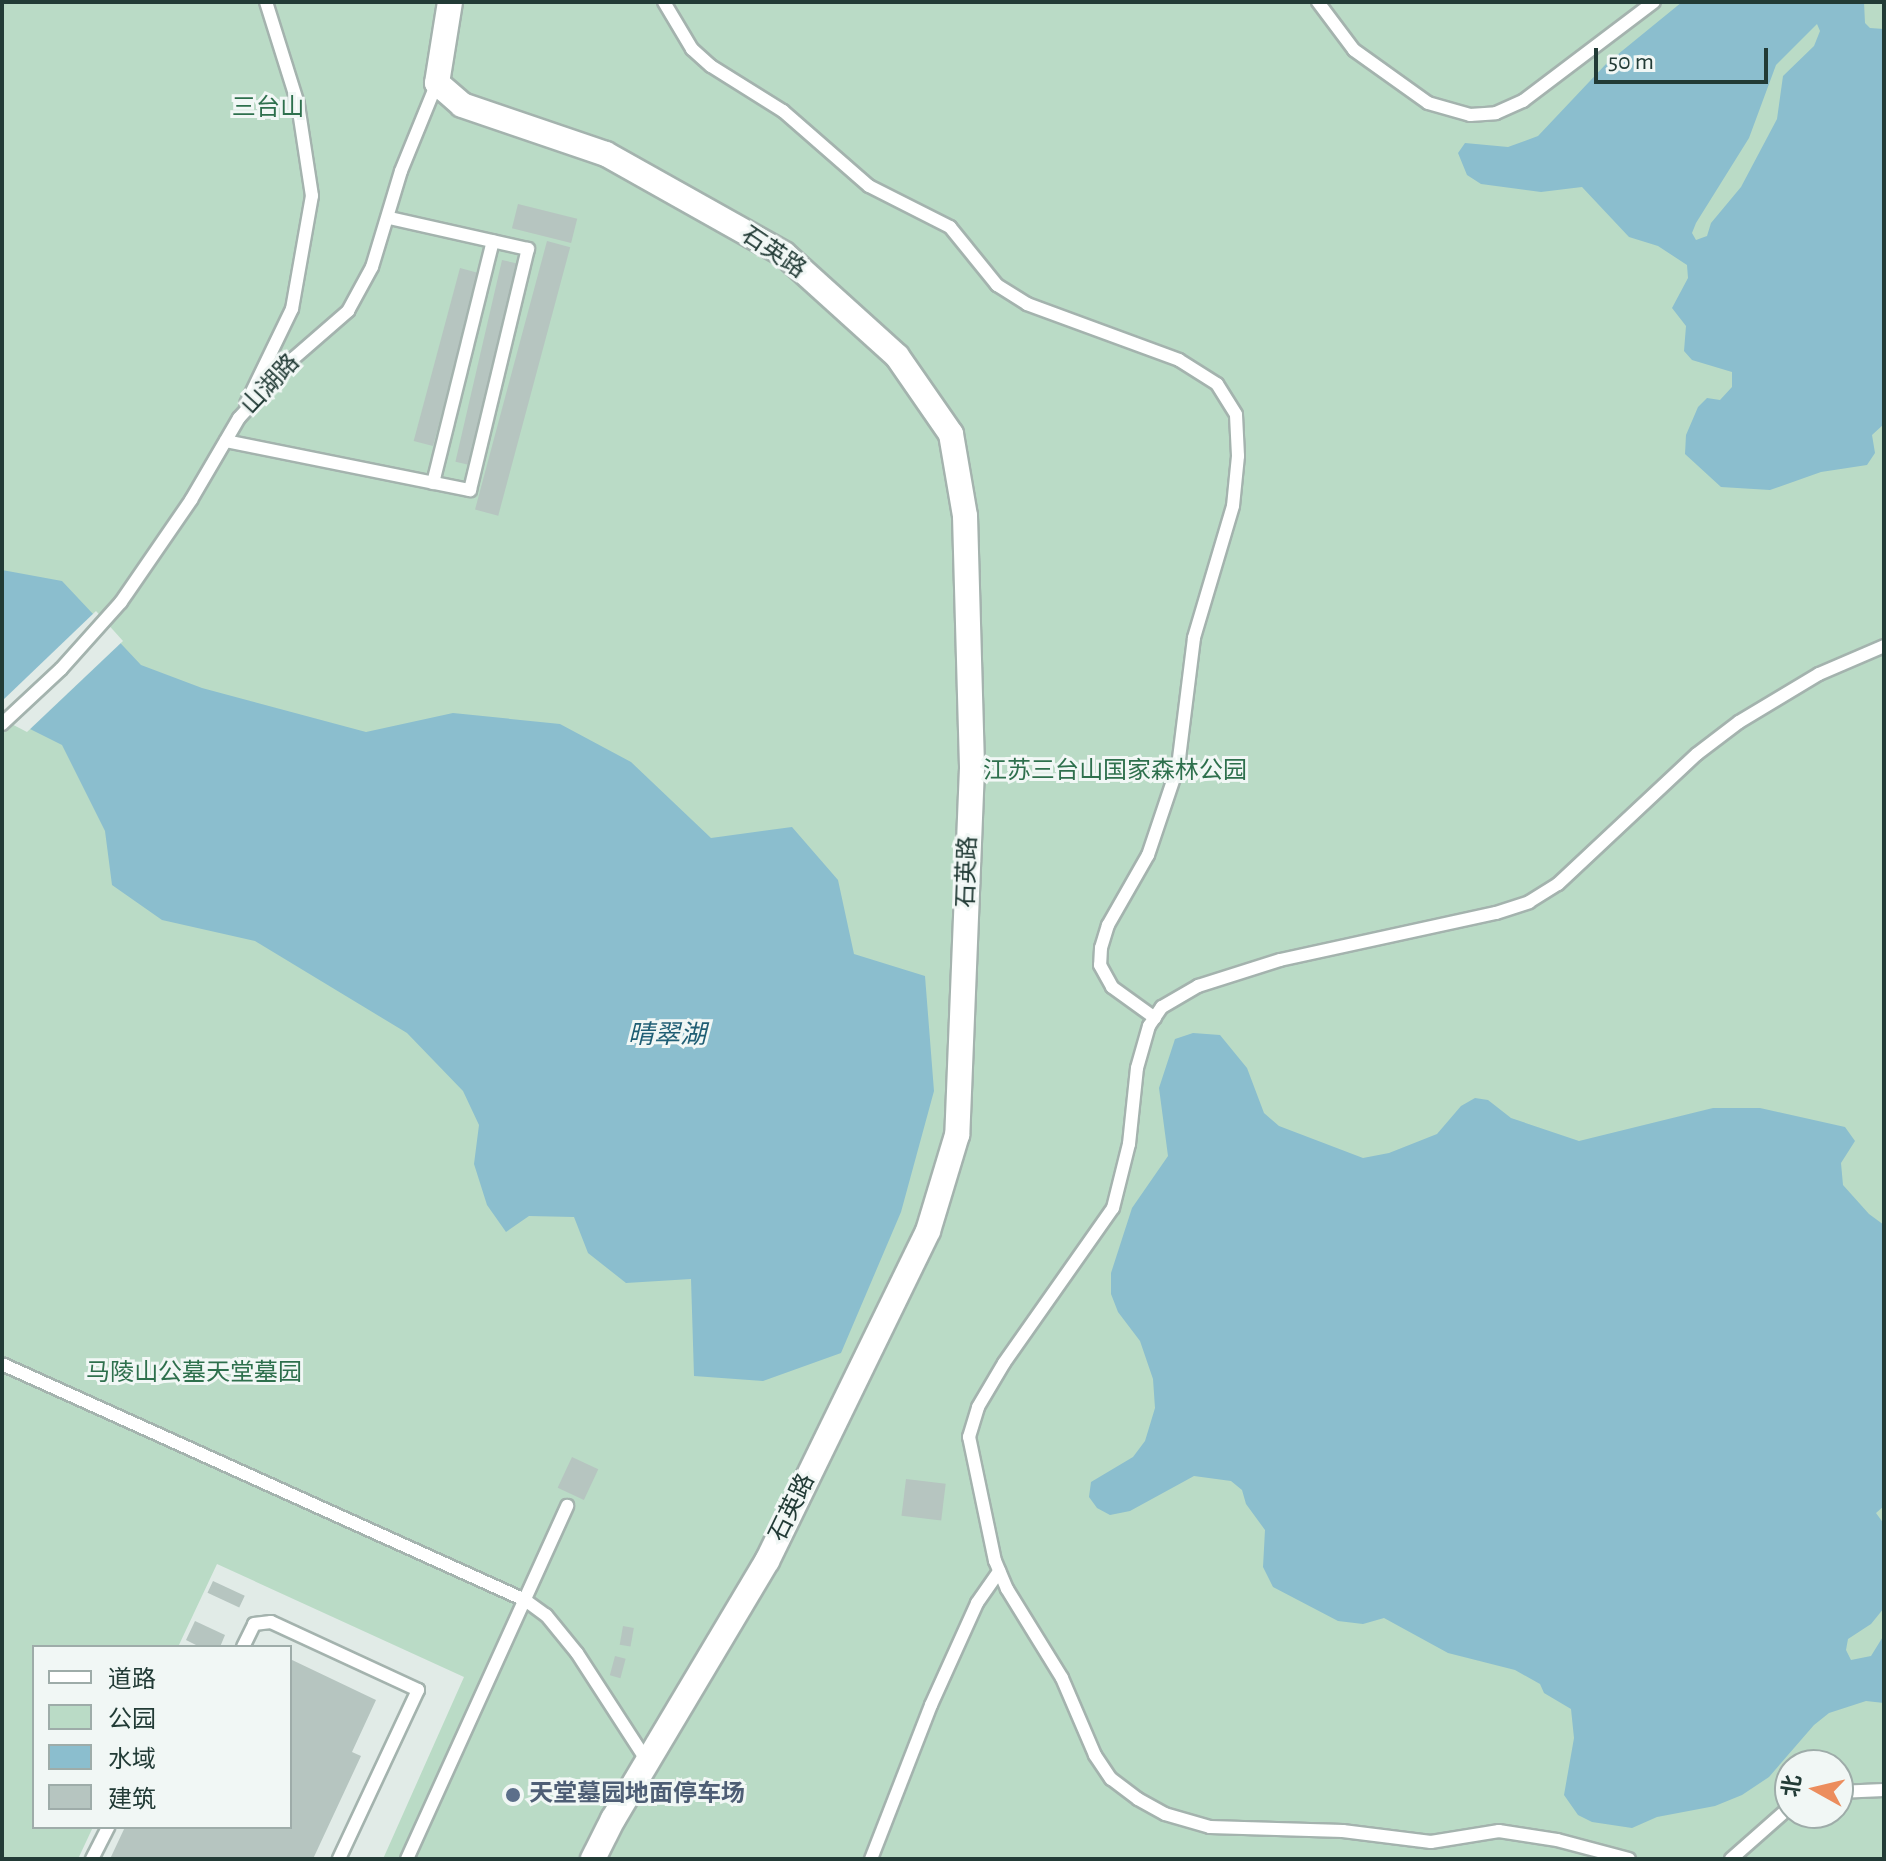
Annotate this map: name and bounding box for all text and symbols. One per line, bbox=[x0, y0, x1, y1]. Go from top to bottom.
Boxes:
scale bar bbox=[1598, 32, 1772, 82]
text: 50 m bbox=[1608, 50, 1654, 74]
park label: 三台山 bbox=[232, 95, 304, 123]
street label: 石英路 bbox=[735, 221, 811, 285]
street label: 山湖路 bbox=[236, 349, 306, 421]
park label: 江苏三台山国家森林公园 bbox=[983, 758, 1247, 786]
street label: 石英路 bbox=[952, 836, 984, 908]
water label: 晴翠湖 bbox=[628, 1020, 706, 1052]
park label: 马陵山公墓天堂墓园 bbox=[86, 1360, 302, 1388]
street label: 石英路 bbox=[764, 1469, 822, 1547]
legend bbox=[32, 1645, 292, 1829]
text: 道路 bbox=[108, 1668, 156, 1692]
text: 公园 bbox=[108, 1708, 156, 1732]
text: 水域 bbox=[108, 1748, 156, 1772]
north arrow bbox=[1774, 1749, 1854, 1829]
text: 北 bbox=[1780, 1774, 1805, 1798]
place label: 天堂墓园地面停车场 bbox=[529, 1781, 745, 1809]
marker: 天堂墓园地面停车场 bbox=[504, 1786, 522, 1804]
text: 建筑 bbox=[108, 1788, 156, 1812]

